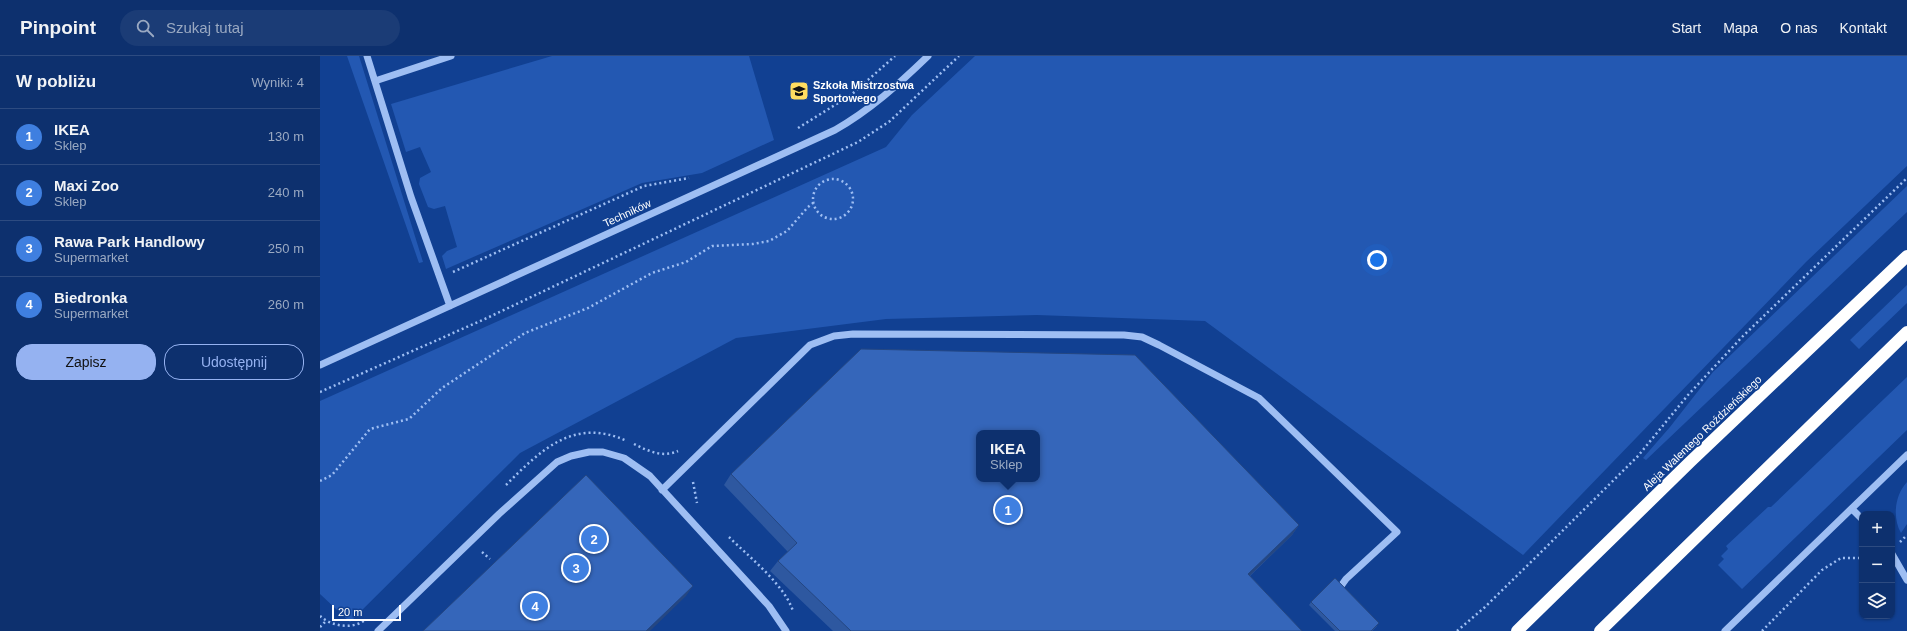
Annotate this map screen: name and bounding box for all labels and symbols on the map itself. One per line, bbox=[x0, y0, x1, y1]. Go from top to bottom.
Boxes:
place label: Szkoła Mistrzostwa Sportowego bbox=[813, 79, 915, 104]
school or university icon: Szkoła Mistrzostwa Sportowego bbox=[788, 80, 810, 102]
street label: Techników bbox=[601, 197, 653, 229]
your location bbox=[1367, 250, 1387, 270]
street label: Aleja Walentego Roździeńskiego bbox=[1640, 373, 1764, 493]
pin: 1 bbox=[995, 495, 1021, 525]
pin: 2 bbox=[581, 524, 607, 554]
pin: 3 bbox=[563, 553, 589, 583]
pin: 4 bbox=[522, 591, 548, 621]
scale bar bbox=[332, 603, 401, 622]

